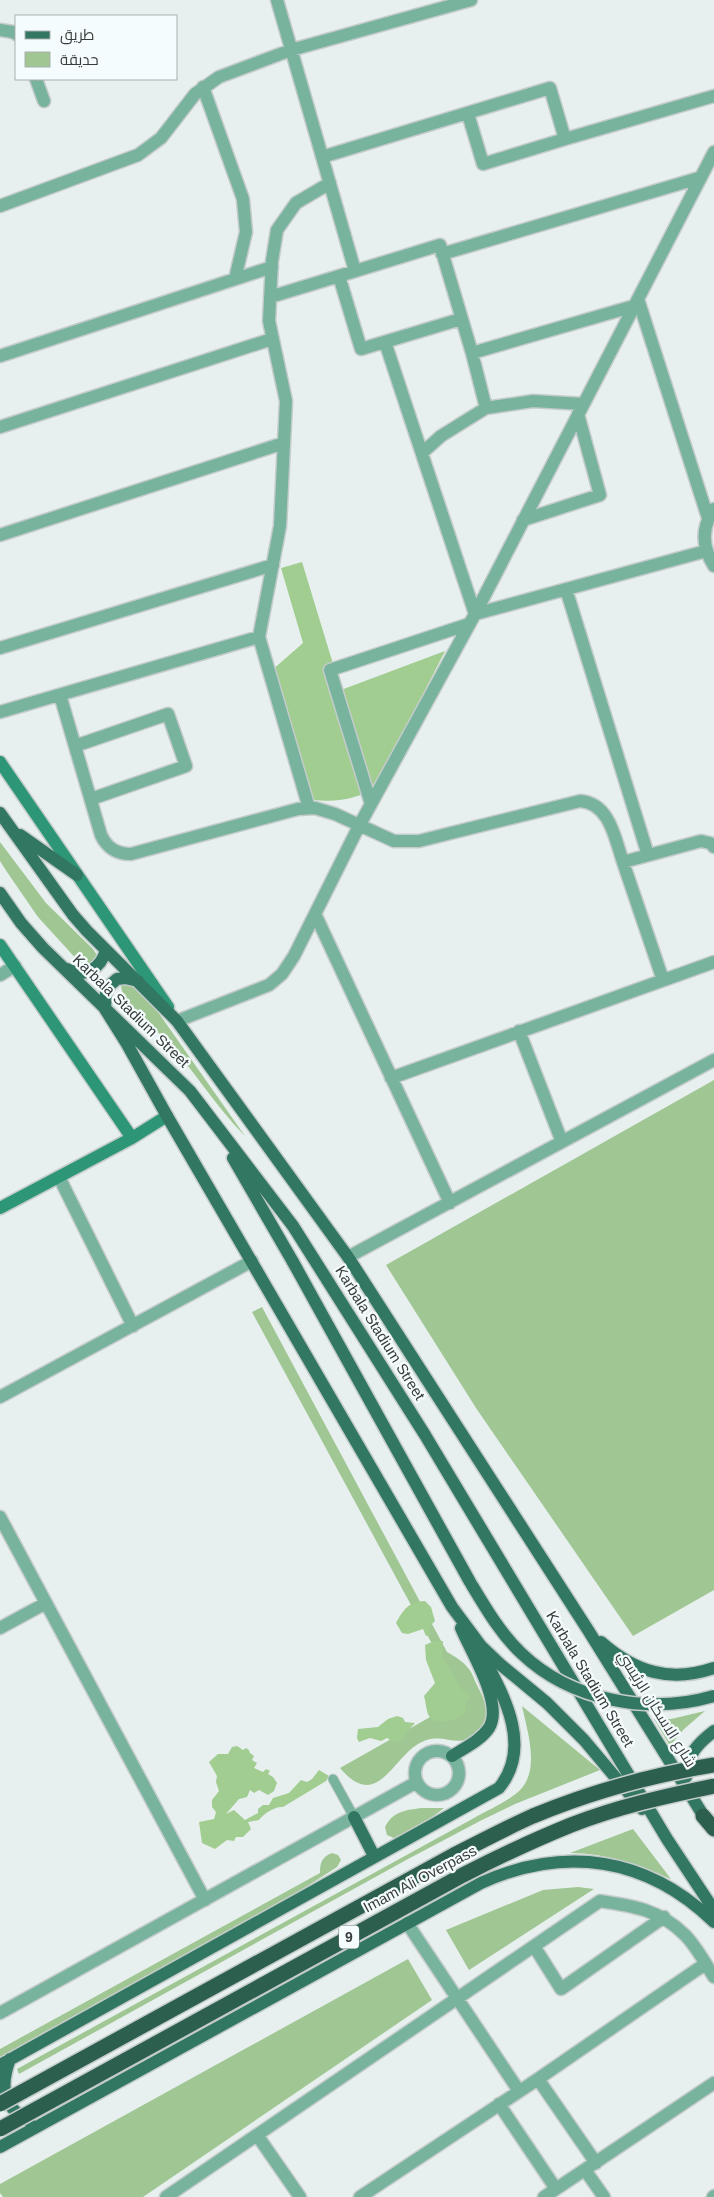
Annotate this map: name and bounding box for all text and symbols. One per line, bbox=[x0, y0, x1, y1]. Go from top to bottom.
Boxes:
legend bbox=[15, 15, 178, 80]
text: طريق bbox=[60, 26, 94, 45]
text: حديقة bbox=[60, 51, 99, 68]
street label: Karbala Stadium Street bbox=[70, 951, 194, 1071]
street label: Karbala Stadium Street bbox=[332, 1262, 429, 1404]
street label: Karbala Stadium Street bbox=[543, 1608, 638, 1750]
street label: شارع الاسكان الرئيسي bbox=[611, 1648, 700, 1772]
street label: Imam Ali Overpass bbox=[360, 1842, 479, 1916]
road number: 9 bbox=[339, 1925, 359, 1948]

